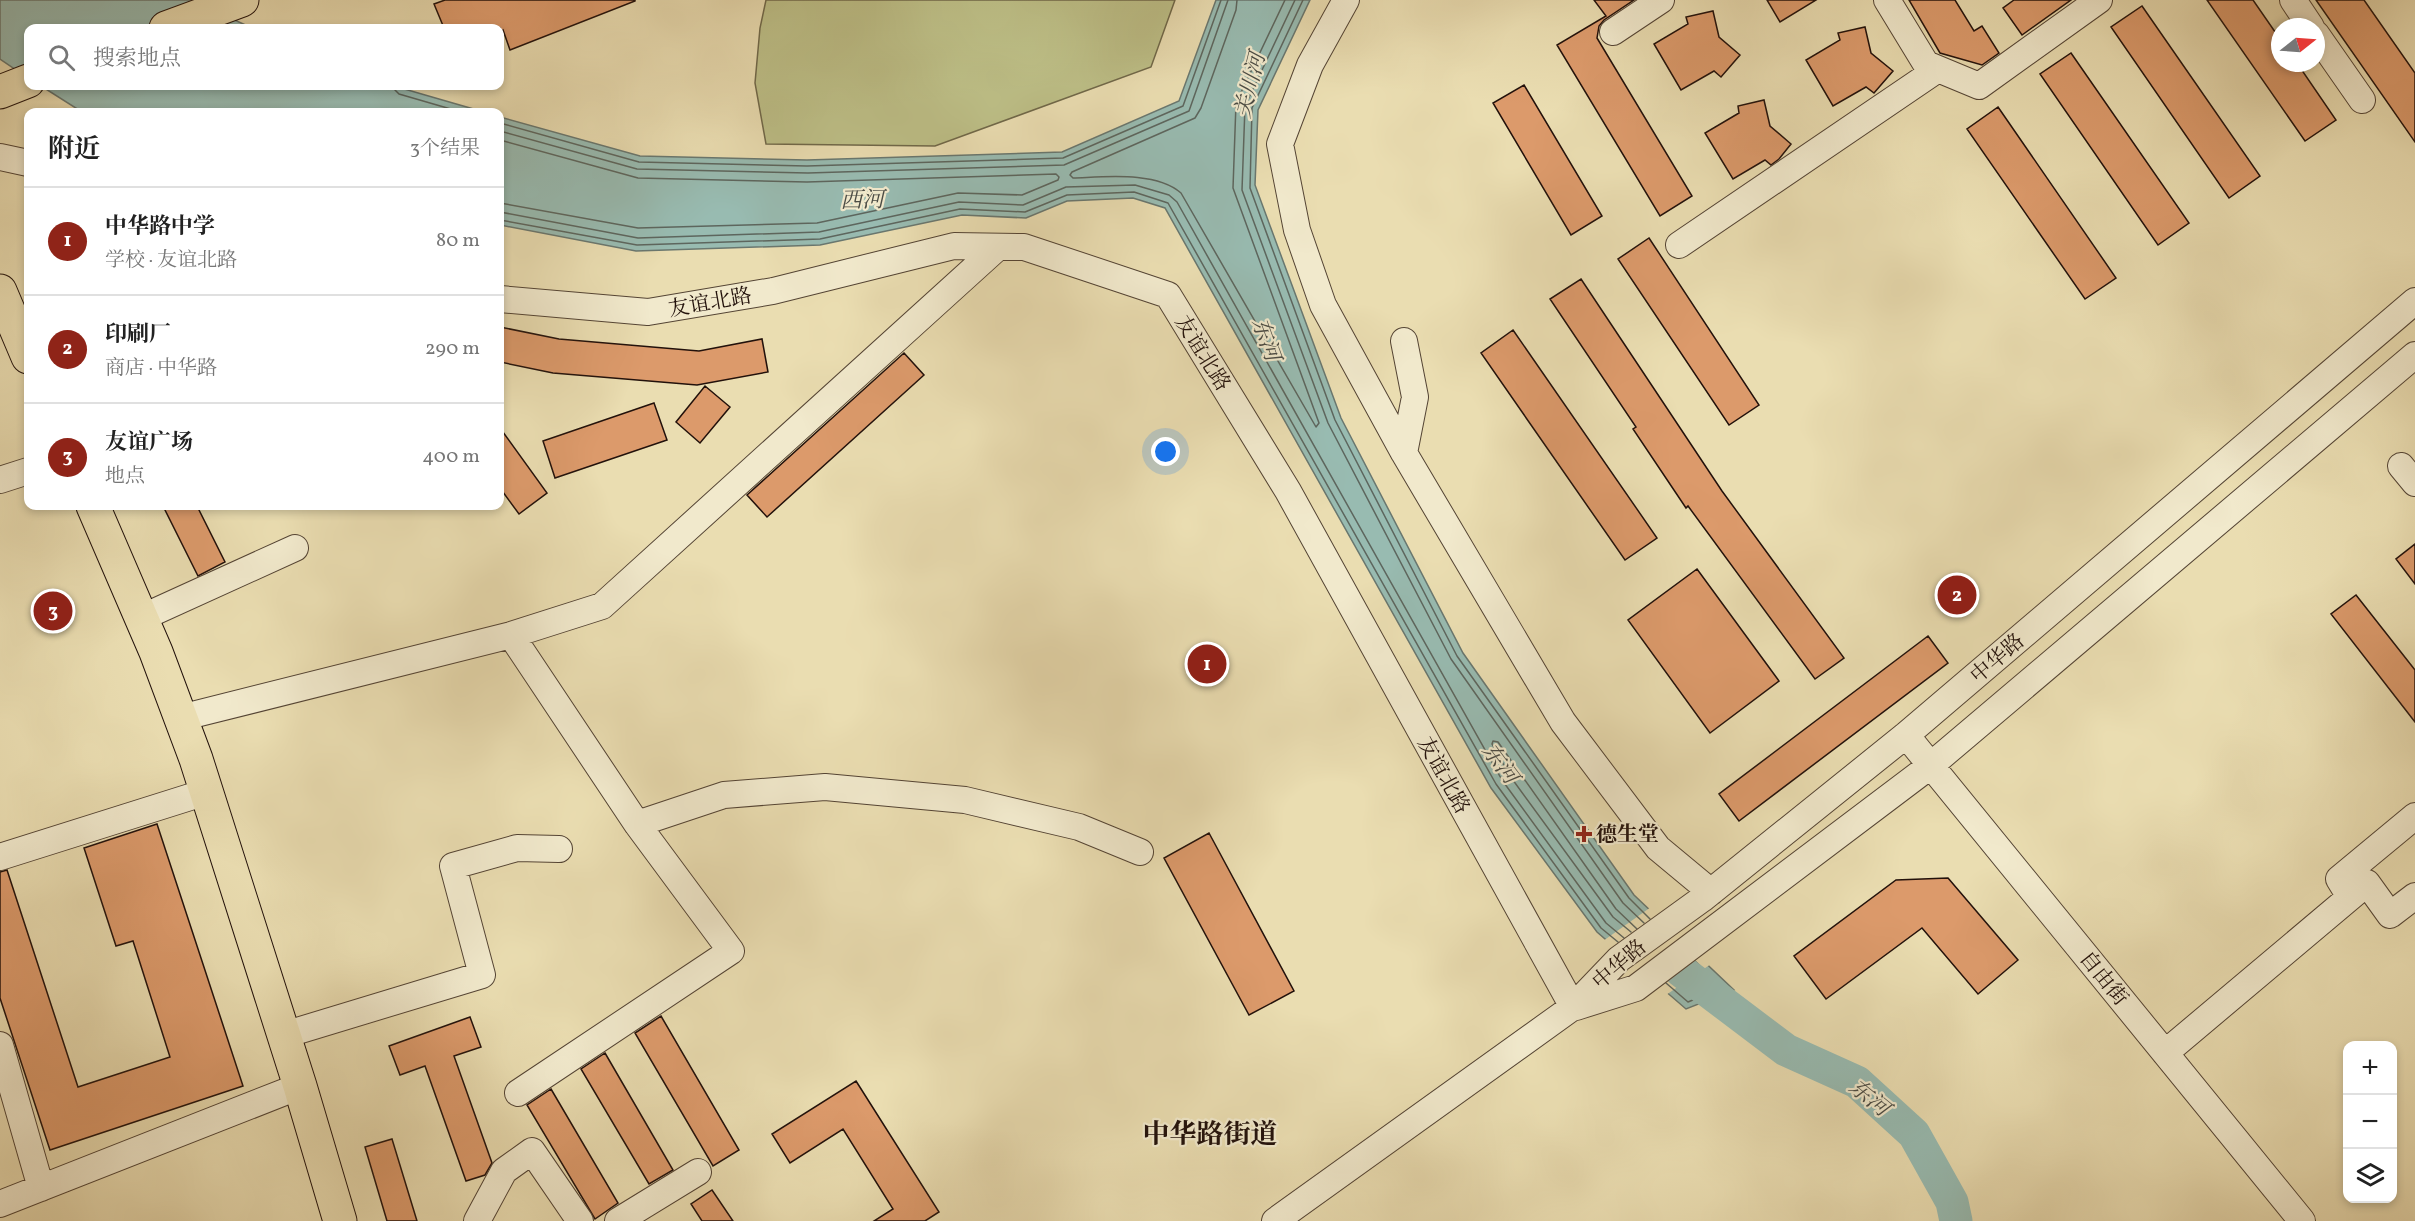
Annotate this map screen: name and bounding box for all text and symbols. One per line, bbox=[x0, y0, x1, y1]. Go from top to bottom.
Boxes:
north arrow bbox=[2271, 18, 2325, 72]
search box bbox=[24, 24, 504, 90]
icon: search bbox=[45, 41, 78, 74]
text: 搜索地点 bbox=[93, 44, 181, 75]
water label: 关川河 bbox=[1228, 46, 1275, 121]
text: 附近 bbox=[48, 132, 100, 168]
text: 3个结果 bbox=[410, 135, 480, 163]
water label: 西河 bbox=[840, 186, 888, 217]
text: 中华路中学 bbox=[105, 212, 215, 243]
text: 1 bbox=[63, 227, 72, 255]
text: 80 m bbox=[436, 227, 480, 255]
text: 学校 · 友谊北路 bbox=[105, 247, 237, 275]
street label: 友谊北路 bbox=[666, 282, 754, 325]
street label: 友谊北路 bbox=[1167, 310, 1236, 397]
water label: 东河 bbox=[1243, 314, 1288, 370]
text: 印刷厂 bbox=[105, 320, 171, 351]
text: 2 bbox=[62, 335, 73, 363]
text: 290 m bbox=[425, 335, 480, 363]
text: 商店 · 中华路 bbox=[105, 355, 217, 383]
text: 友谊广场 bbox=[105, 428, 193, 459]
your location bbox=[1151, 437, 1180, 466]
text: 3 bbox=[62, 443, 73, 471]
text: 400 m bbox=[422, 443, 480, 471]
text: 地点 bbox=[105, 463, 145, 491]
pin: 2 bbox=[1938, 572, 1976, 618]
pin: 3 bbox=[34, 588, 72, 634]
street label: 中华路 bbox=[1965, 628, 2031, 691]
pin: 1 bbox=[1188, 642, 1226, 686]
street label: 友谊北路 bbox=[1410, 732, 1476, 819]
water label: 东河 bbox=[1473, 738, 1527, 795]
place label: 德生堂 bbox=[1596, 821, 1659, 850]
marker: 德生堂 bbox=[1577, 827, 1591, 841]
street label: 中华路 bbox=[1587, 934, 1653, 997]
street label: 自由街 bbox=[2072, 945, 2134, 1013]
map controls bbox=[2343, 1041, 2397, 1203]
button: + bbox=[2343, 1041, 2397, 1095]
water label: 东河 bbox=[1842, 1073, 1898, 1127]
button: − bbox=[2343, 1095, 2397, 1149]
district label: 中华路街道 bbox=[1143, 1117, 1278, 1155]
button: layers bbox=[2343, 1149, 2397, 1203]

